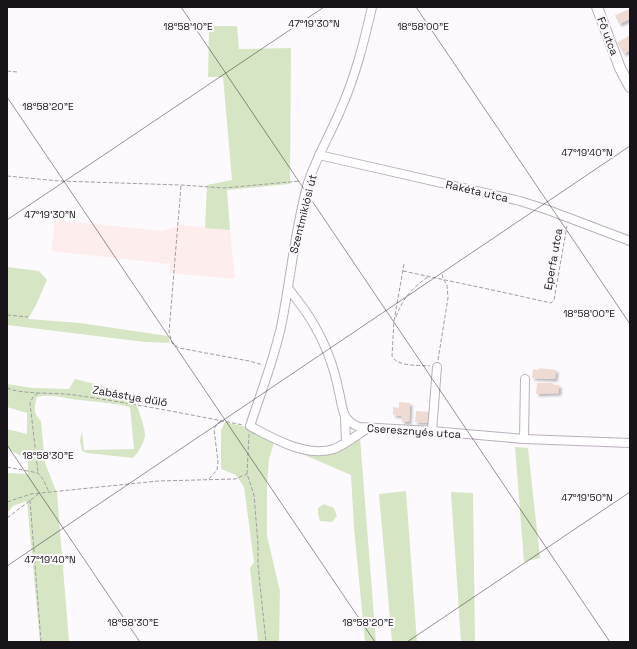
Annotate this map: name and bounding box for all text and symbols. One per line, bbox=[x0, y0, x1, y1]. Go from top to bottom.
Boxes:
street label: Fő utca bbox=[594, 15, 622, 58]
text: 47°19'30"N bbox=[288, 17, 340, 30]
text: 18°58'10"E bbox=[163, 20, 213, 33]
text: 18°58'00"E bbox=[397, 20, 449, 33]
text: 18°58'20"E bbox=[22, 100, 74, 113]
text: 47°19'40"N bbox=[561, 146, 613, 159]
street label: Szentmiklósi út bbox=[286, 173, 320, 255]
street label: Rakéta utca bbox=[444, 177, 510, 205]
text: 47°19'30"N bbox=[24, 208, 76, 221]
street label: Eperfa utca bbox=[541, 226, 565, 291]
text: 18°58'00"E bbox=[563, 307, 615, 320]
street label: Zabástya dűlő bbox=[91, 383, 169, 410]
street label: Cseresznyés utca bbox=[366, 421, 462, 441]
text: 18°58'30"E bbox=[22, 449, 74, 462]
text: 47°19'50"N bbox=[561, 491, 613, 504]
text: 47°19'40"N bbox=[24, 553, 76, 566]
text: 18°58'30"E bbox=[107, 616, 159, 629]
text: 18°58'20"E bbox=[342, 616, 394, 629]

